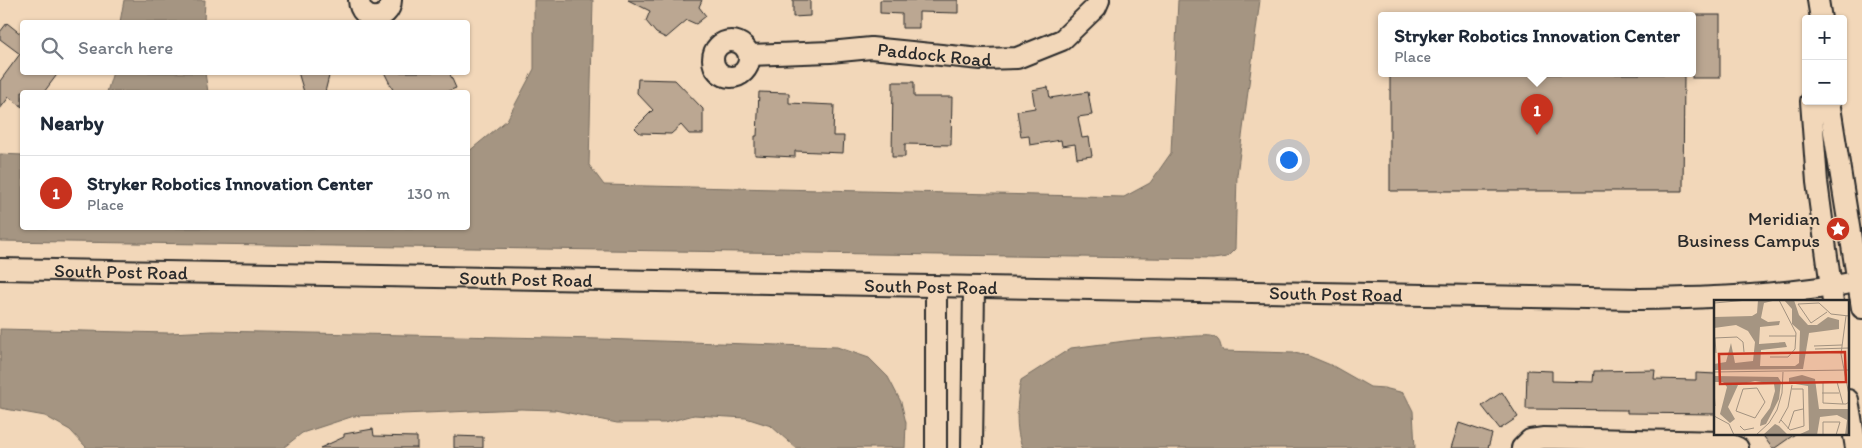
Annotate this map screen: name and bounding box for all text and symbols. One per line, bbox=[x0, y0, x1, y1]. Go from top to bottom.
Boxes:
popup bbox=[1378, 12, 1696, 77]
map controls bbox=[1802, 15, 1847, 105]
button: + bbox=[1802, 15, 1847, 60]
search box bbox=[20, 20, 470, 75]
text: Stryker Robotics Innovation Center bbox=[1394, 24, 1680, 47]
icon: search bbox=[38, 34, 66, 62]
text: Search here bbox=[78, 36, 173, 59]
street label: Paddock Road bbox=[876, 38, 992, 71]
text: Place bbox=[1394, 47, 1431, 66]
button: − bbox=[1802, 60, 1847, 105]
pin: 1 bbox=[1521, 94, 1553, 135]
text: Nearby bbox=[40, 110, 104, 135]
your location bbox=[1276, 147, 1302, 173]
text: Stryker Robotics Innovation Center bbox=[87, 172, 373, 195]
text: 1 bbox=[52, 184, 60, 203]
text: 130 m bbox=[407, 184, 450, 203]
text: Place bbox=[87, 195, 124, 214]
place label: Meridian Business Campus bbox=[1677, 207, 1820, 252]
place icon: Meridian Business Campus bbox=[1825, 216, 1851, 242]
street label: South Post Road bbox=[54, 259, 188, 284]
street label: South Post Road bbox=[459, 266, 593, 292]
street label: South Post Road bbox=[864, 274, 998, 299]
street label: South Post Road bbox=[1269, 281, 1403, 307]
inset map bbox=[1714, 300, 1850, 436]

